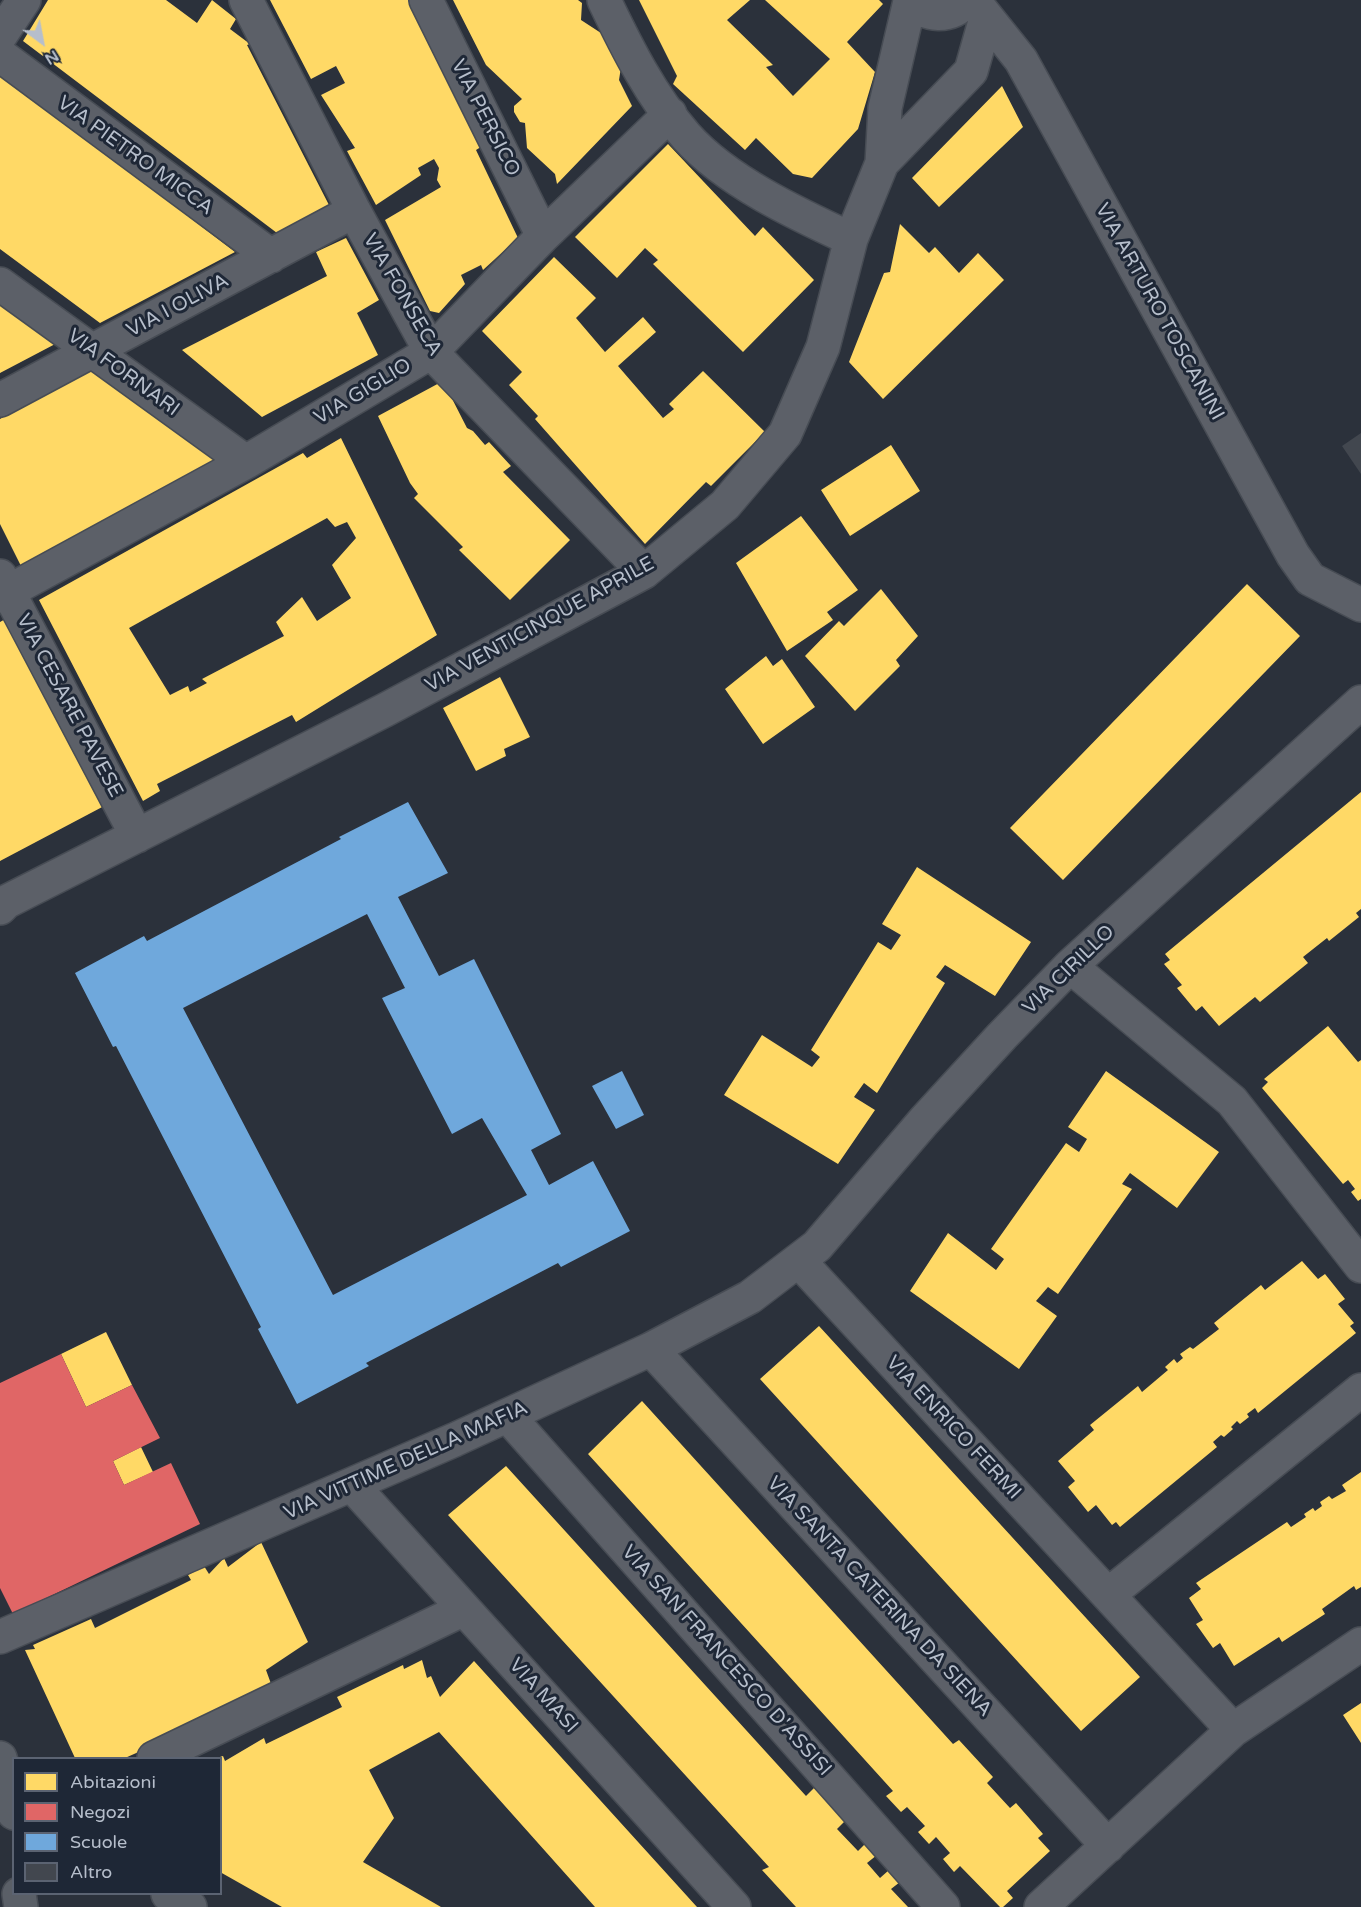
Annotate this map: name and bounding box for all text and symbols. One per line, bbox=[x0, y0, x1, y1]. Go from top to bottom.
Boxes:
north arrow bbox=[12, 12, 72, 72]
text: N bbox=[41, 45, 62, 69]
street label: VIA PERSICO bbox=[445, 56, 525, 180]
street label: VIA PIETRO MICCA bbox=[52, 91, 218, 221]
street label: VIA ARTURO TOSCANINI bbox=[1089, 199, 1229, 425]
street label: VIA FONSECA bbox=[357, 229, 447, 361]
street label: VIA I OLIVA bbox=[123, 269, 233, 343]
street label: VIA FORNARI bbox=[62, 324, 184, 422]
street label: VIA GIGLIO bbox=[310, 354, 416, 430]
street label: VIA VENTICINQUE APRILE bbox=[421, 552, 659, 698]
street label: VIA CESARE PAVESE bbox=[10, 610, 128, 802]
street label: VIA CIRILLO bbox=[1018, 920, 1120, 1020]
street label: VIA ENRICO FERMI bbox=[880, 1351, 1026, 1505]
street label: VIA VITTIME DELLA MAFIA bbox=[280, 1396, 532, 1526]
street label: VIA SANTA CATERINA DA SIENA bbox=[761, 1472, 997, 1722]
street label: VIA SAN FRANCESCO D'ASSISI bbox=[616, 1541, 836, 1781]
street label: VIA MASI bbox=[503, 1654, 583, 1738]
legend bbox=[12, 1757, 222, 1895]
text: Abitazioni bbox=[70, 1771, 156, 1793]
text: Negozi bbox=[70, 1801, 130, 1823]
text: Scuole bbox=[70, 1831, 127, 1853]
text: Altro bbox=[70, 1861, 112, 1883]

